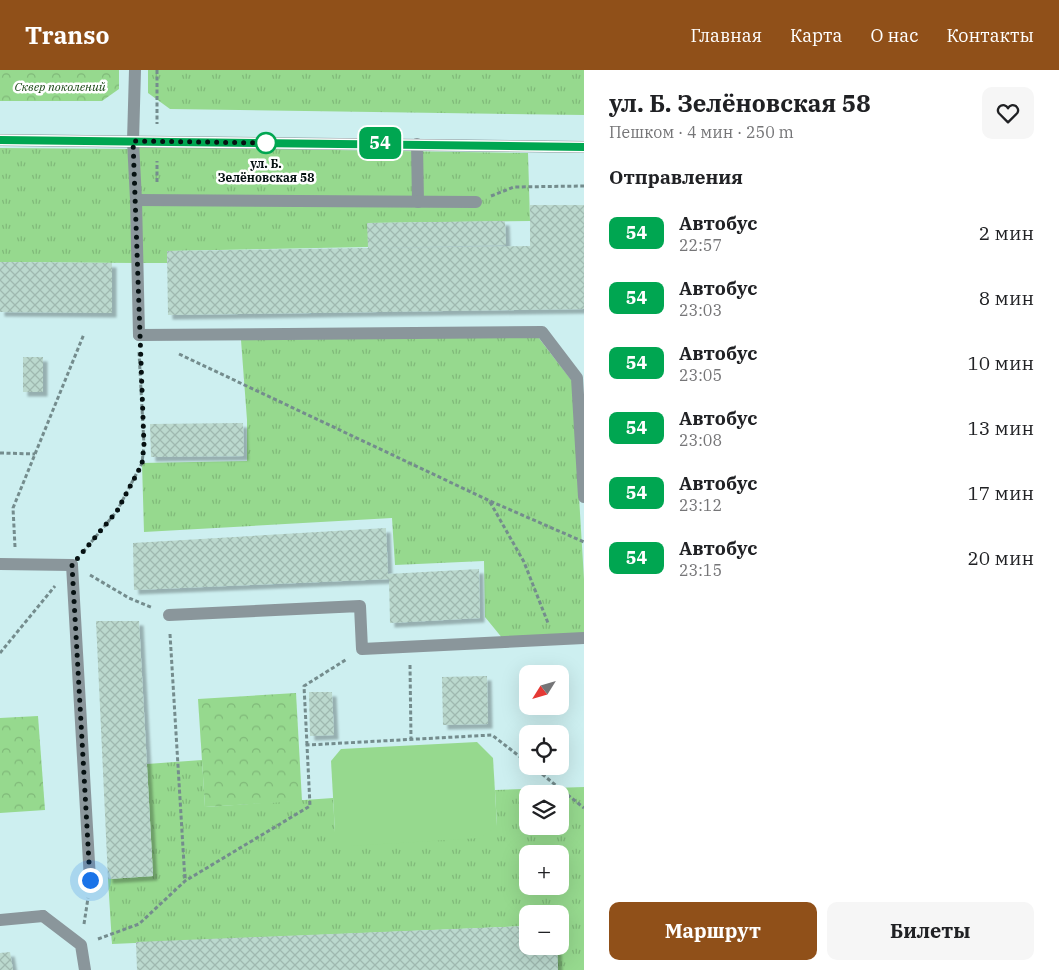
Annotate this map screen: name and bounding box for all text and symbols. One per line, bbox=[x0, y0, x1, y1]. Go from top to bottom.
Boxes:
text: Transo bbox=[25, 19, 109, 51]
text: Главная bbox=[690, 24, 762, 47]
text: Карта bbox=[790, 24, 842, 47]
text: О нас bbox=[870, 24, 918, 47]
text: Контакты bbox=[946, 24, 1034, 47]
park label: Сквер поколений bbox=[14, 79, 106, 94]
text: ул. Б. Зелёновская 58 bbox=[609, 87, 871, 119]
button: heart bbox=[982, 87, 1034, 139]
text: Пешком · 4 мин · 250 m bbox=[609, 122, 794, 142]
line badge: 54 bbox=[358, 127, 402, 159]
text: 54 bbox=[369, 131, 391, 154]
marker: ул. Б. Зелёновская 58 bbox=[255, 132, 277, 154]
place label: ул. Б. Зелёновская 58 bbox=[218, 156, 314, 185]
text: Отправления bbox=[609, 165, 743, 189]
text: Автобус bbox=[679, 211, 757, 235]
text: 54 bbox=[626, 221, 647, 244]
text: 2 мин bbox=[979, 221, 1034, 245]
text: 22:57 bbox=[679, 235, 722, 255]
text: Автобус bbox=[679, 276, 757, 300]
text: 54 bbox=[626, 286, 647, 309]
text: 8 мин bbox=[979, 286, 1034, 310]
text: 23:03 bbox=[679, 300, 722, 320]
text: Автобус bbox=[679, 341, 757, 365]
text: 54 bbox=[626, 351, 647, 374]
text: 10 мин bbox=[967, 351, 1034, 375]
text: 23:05 bbox=[679, 365, 722, 385]
text: Автобус bbox=[679, 406, 757, 430]
text: 54 bbox=[626, 416, 647, 439]
text: 13 мин bbox=[967, 416, 1034, 440]
text: 23:08 bbox=[679, 430, 722, 450]
text: Автобус bbox=[679, 471, 757, 495]
text: 54 bbox=[626, 481, 647, 504]
text: 17 мин bbox=[967, 481, 1034, 505]
text: 23:12 bbox=[679, 495, 722, 515]
text: Автобус bbox=[679, 536, 757, 560]
text: 54 bbox=[626, 546, 647, 569]
text: 20 мин bbox=[967, 546, 1034, 570]
text: 23:15 bbox=[679, 560, 722, 580]
north arrow bbox=[519, 665, 569, 715]
map controls bbox=[519, 665, 569, 955]
button: locate bbox=[519, 725, 569, 775]
button: layers bbox=[519, 785, 569, 835]
button: + bbox=[519, 845, 569, 895]
your location bbox=[78, 868, 103, 893]
button: Маршрут bbox=[609, 902, 817, 960]
button: Билеты bbox=[827, 902, 1034, 960]
button: − bbox=[519, 905, 569, 955]

